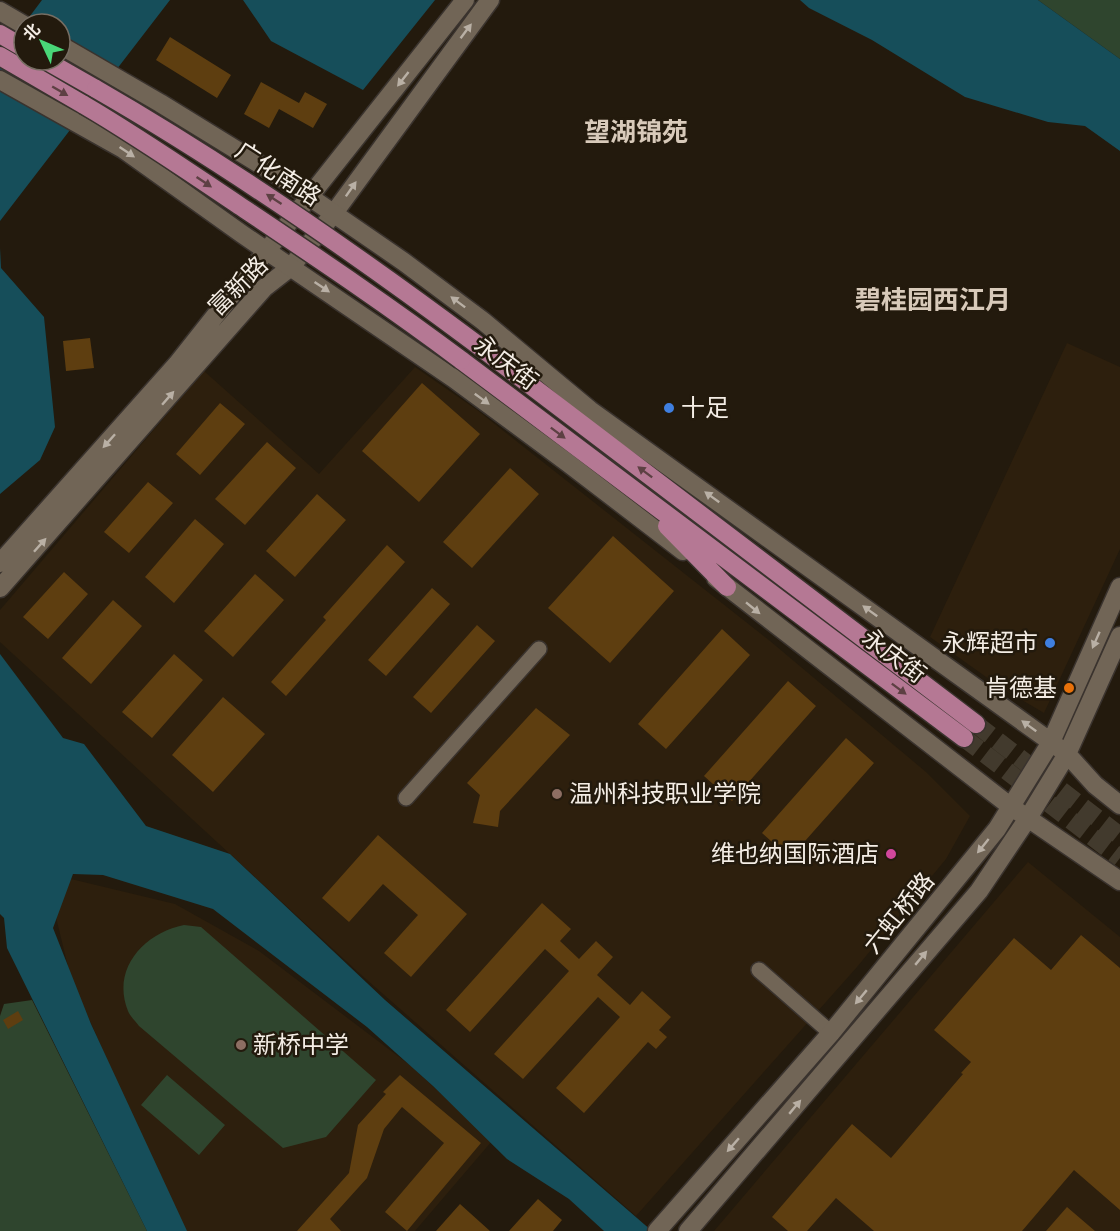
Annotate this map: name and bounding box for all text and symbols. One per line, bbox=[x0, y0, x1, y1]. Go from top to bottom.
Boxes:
north arrow bbox=[12, 12, 72, 72]
text: 北 bbox=[19, 20, 44, 44]
one-way arrow bbox=[460, 23, 473, 39]
one-way arrow bbox=[396, 71, 409, 87]
one-way arrow bbox=[52, 85, 68, 96]
district label: 望湖锦苑 bbox=[584, 116, 688, 148]
street label: 广化南路 bbox=[230, 135, 326, 212]
one-way arrow bbox=[119, 146, 135, 158]
one-way arrow bbox=[196, 176, 212, 187]
one-way arrow bbox=[345, 181, 357, 196]
one-way arrow bbox=[266, 194, 282, 205]
street label: 富新路 bbox=[202, 250, 273, 321]
one-way arrow bbox=[314, 282, 330, 293]
district label: 碧桂园西江月 bbox=[855, 284, 1011, 316]
one-way arrow bbox=[450, 297, 465, 309]
street label: 永庆街 bbox=[469, 329, 544, 396]
one-way arrow bbox=[161, 391, 174, 406]
one-way arrow bbox=[473, 393, 489, 405]
place label: 十足 bbox=[681, 393, 729, 422]
marker: 十足 bbox=[662, 401, 676, 415]
one-way arrow bbox=[551, 426, 566, 438]
one-way arrow bbox=[103, 433, 116, 448]
one-way arrow bbox=[638, 467, 653, 479]
one-way arrow bbox=[705, 491, 721, 503]
one-way arrow bbox=[33, 537, 47, 552]
one-way arrow bbox=[745, 601, 761, 614]
one-way arrow bbox=[863, 606, 878, 618]
street label: 永庆街 bbox=[857, 622, 932, 689]
place label: 永辉超市 bbox=[942, 628, 1038, 657]
one-way arrow bbox=[1091, 632, 1101, 650]
marker: 永辉超市 bbox=[1043, 636, 1057, 650]
place label: 肯德基 bbox=[985, 673, 1057, 702]
marker: 肯德基 bbox=[1062, 681, 1076, 695]
one-way arrow bbox=[890, 683, 906, 695]
one-way arrow bbox=[1021, 720, 1036, 732]
place label: 温州科技职业学院 bbox=[569, 779, 761, 808]
marker: 温州科技职业学院 bbox=[550, 787, 564, 801]
one-way arrow bbox=[977, 838, 990, 854]
place label: 维也纳国际酒店 bbox=[711, 839, 879, 868]
marker: 维也纳国际酒店 bbox=[884, 847, 898, 861]
street label: 六虹桥路 bbox=[857, 866, 940, 959]
one-way arrow bbox=[914, 951, 927, 966]
one-way arrow bbox=[855, 989, 868, 1004]
place label: 新桥中学 bbox=[253, 1030, 349, 1059]
marker: 新桥中学 bbox=[234, 1038, 248, 1052]
one-way arrow bbox=[788, 1099, 801, 1115]
one-way arrow bbox=[727, 1137, 740, 1152]

